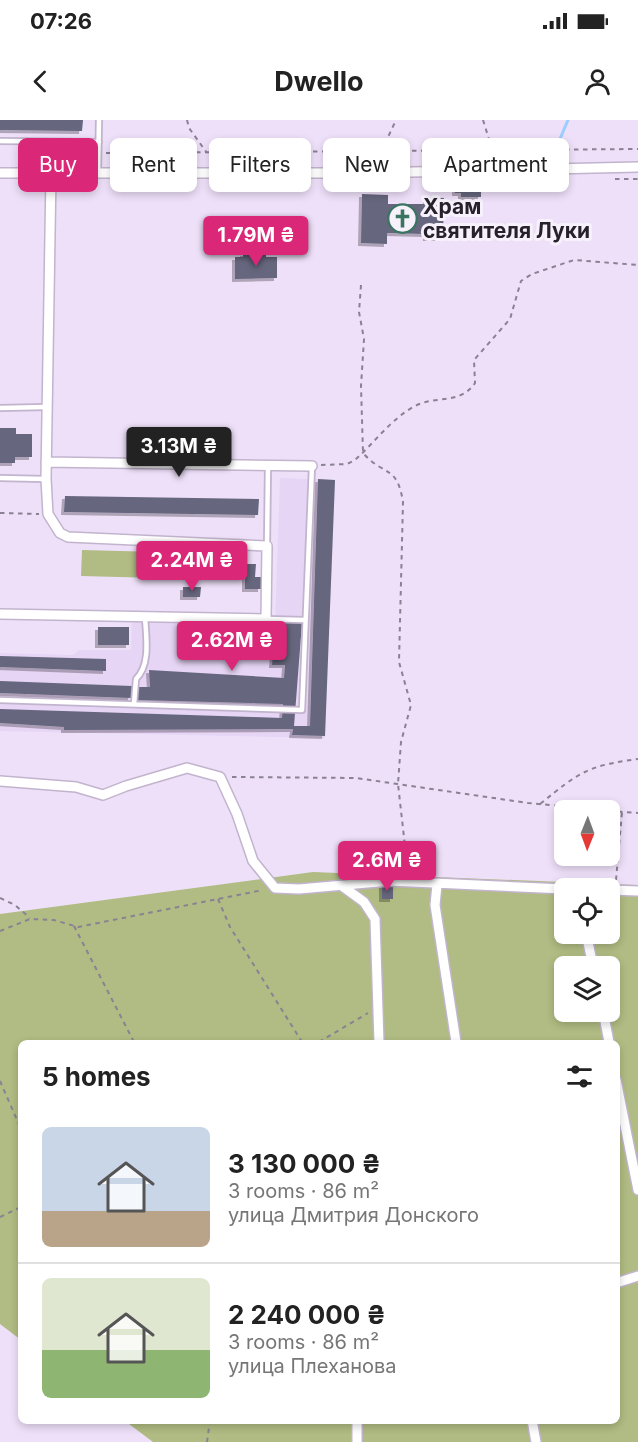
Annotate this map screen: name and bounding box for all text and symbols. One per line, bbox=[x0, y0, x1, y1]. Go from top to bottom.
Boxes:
text: 07:26 bbox=[30, 8, 92, 34]
icon: back bbox=[24, 65, 57, 98]
text: Dwello bbox=[274, 65, 364, 98]
icon: person bbox=[581, 65, 614, 98]
chip: Buy bbox=[18, 138, 98, 192]
chip: Rent bbox=[110, 138, 197, 192]
chip: Filters bbox=[209, 138, 311, 192]
chip: New bbox=[323, 138, 410, 192]
chip: Apartment bbox=[422, 138, 569, 192]
place label: Храм святителя Луки bbox=[423, 194, 590, 243]
church icon: Храм святителя Луки bbox=[386, 203, 418, 235]
pin: 1.79M ₴ bbox=[201, 216, 311, 267]
text: 1.79M ₴ bbox=[217, 223, 295, 247]
pin: 3.13M ₴ bbox=[124, 427, 234, 478]
text: 3.13M ₴ bbox=[140, 434, 218, 458]
pin: 2.24M ₴ bbox=[137, 541, 247, 592]
text: 2.24M ₴ bbox=[150, 548, 234, 572]
pin: 2.62M ₴ bbox=[177, 621, 287, 672]
text: 2.62M ₴ bbox=[191, 628, 273, 652]
north arrow bbox=[554, 800, 620, 866]
map controls bbox=[554, 800, 620, 1022]
pin: 2.6M ₴ bbox=[338, 841, 436, 892]
text: 2.6M ₴ bbox=[352, 848, 422, 872]
button: locate bbox=[554, 878, 620, 944]
button: layers bbox=[554, 956, 620, 1022]
icon: filters bbox=[563, 1060, 596, 1093]
text: 5 homes bbox=[42, 1061, 151, 1092]
text: 3 130 000 ₴ bbox=[228, 1148, 381, 1179]
icon: home bbox=[90, 1151, 162, 1223]
text: 3 rooms · 86 m² bbox=[228, 1179, 379, 1203]
text: улица Дмитрия Донского bbox=[228, 1203, 479, 1227]
text: 2 240 000 ₴ bbox=[228, 1299, 386, 1330]
icon: home bbox=[90, 1302, 162, 1374]
text: 3 rooms · 86 m² bbox=[228, 1330, 379, 1354]
text: улица Плеханова bbox=[228, 1354, 397, 1378]

